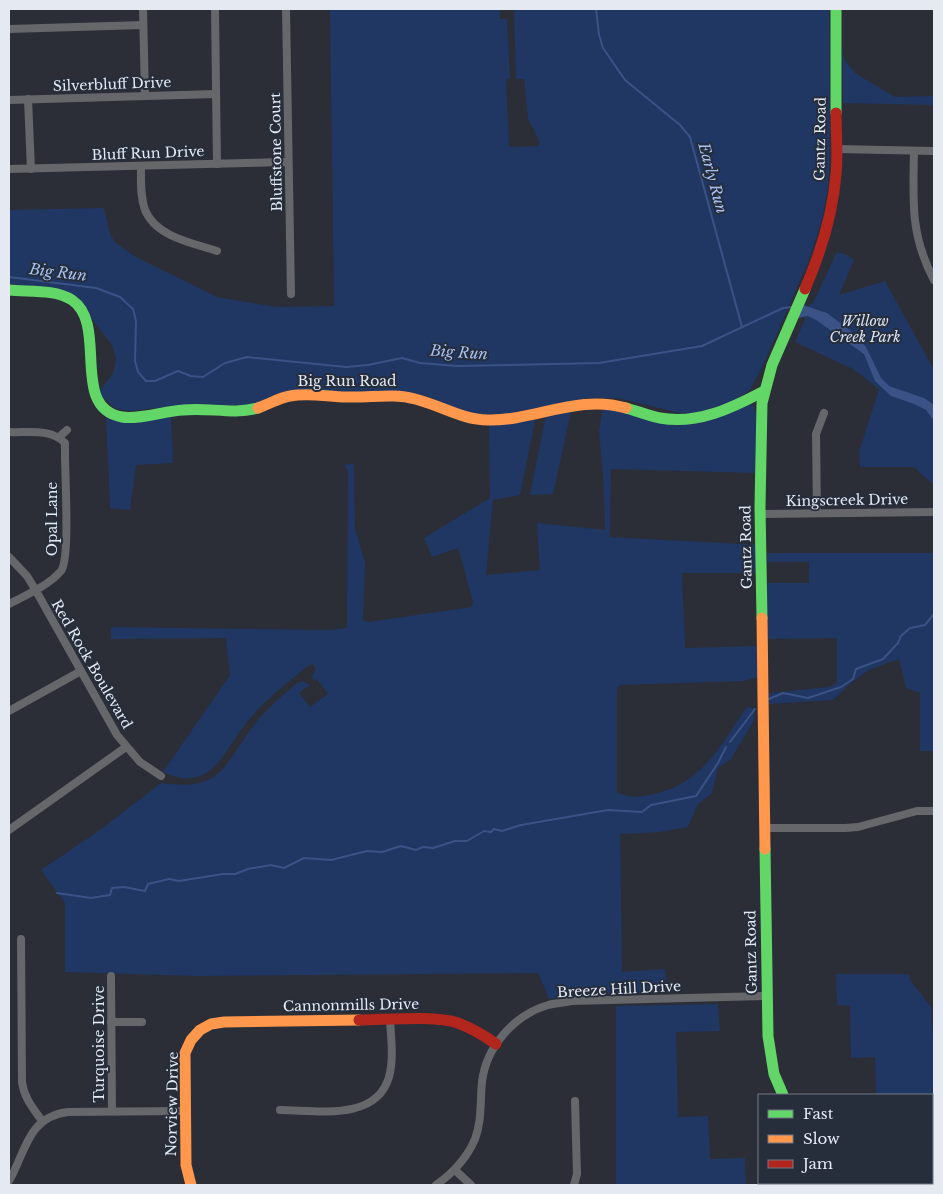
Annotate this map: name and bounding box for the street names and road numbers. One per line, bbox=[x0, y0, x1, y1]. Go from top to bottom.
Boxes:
street label: Silverbluff Drive bbox=[52, 73, 172, 95]
street label: Bluffstone Court bbox=[266, 92, 286, 212]
street label: Gantz Road bbox=[810, 96, 830, 181]
street label: Bluff Run Drive bbox=[91, 142, 205, 164]
street label: Big Run Road bbox=[297, 372, 397, 390]
street label: Opal Lane bbox=[43, 482, 61, 556]
street label: Kingscreek Drive bbox=[786, 490, 908, 510]
street label: Gantz Road bbox=[736, 504, 756, 589]
street label: Red Rock Boulevard bbox=[48, 596, 137, 732]
street label: Gantz Road bbox=[741, 909, 761, 994]
street label: Breeze Hill Drive bbox=[557, 977, 681, 1001]
street label: Turquoise Drive bbox=[90, 985, 108, 1103]
street label: Cannonmills Drive bbox=[283, 995, 419, 1015]
street label: Norview Drive bbox=[162, 1051, 182, 1157]

